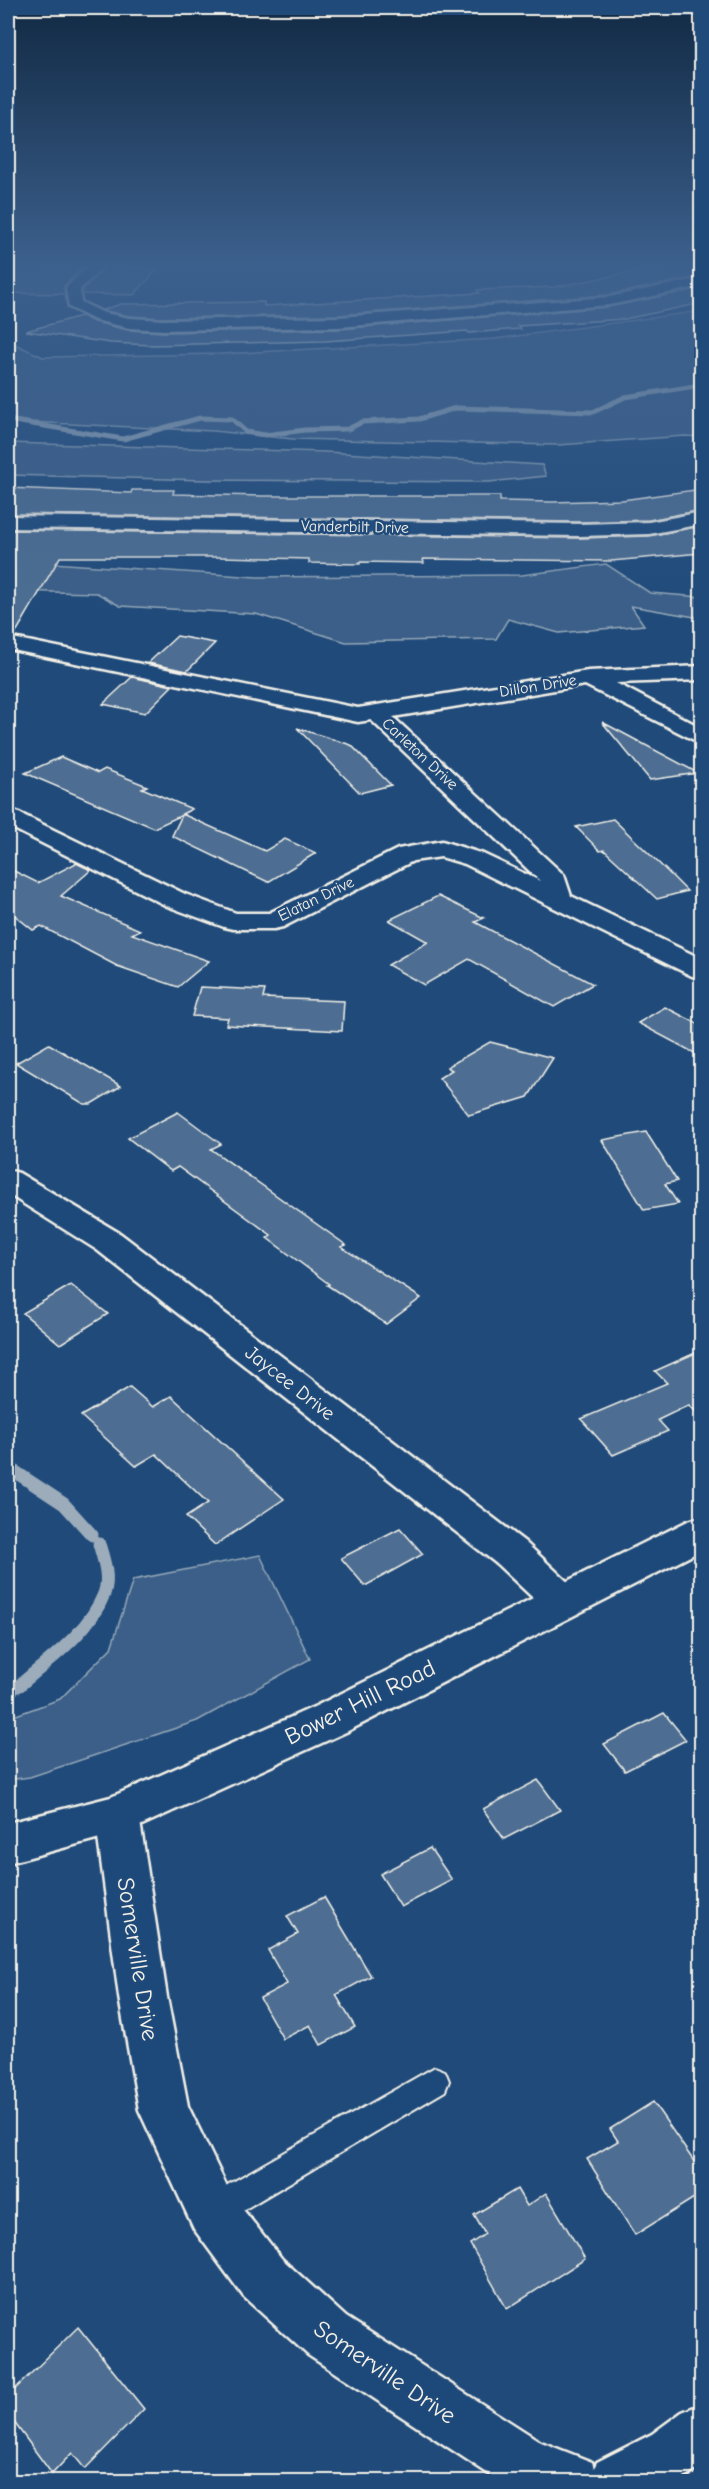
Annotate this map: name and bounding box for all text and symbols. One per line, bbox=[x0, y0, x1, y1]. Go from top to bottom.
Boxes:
street label: Vanderbilt Drive bbox=[301, 517, 409, 537]
street label: Dillon Drive bbox=[498, 671, 578, 701]
street label: Carleton Drive bbox=[378, 714, 462, 794]
street label: Elatan Drive bbox=[275, 873, 357, 925]
street label: Jaycee Drive bbox=[241, 1341, 339, 1425]
street label: Bower Hill Road bbox=[280, 1653, 440, 1751]
street label: Somerville Drive bbox=[111, 1875, 165, 2043]
street label: Somerville Drive bbox=[309, 2314, 461, 2430]

